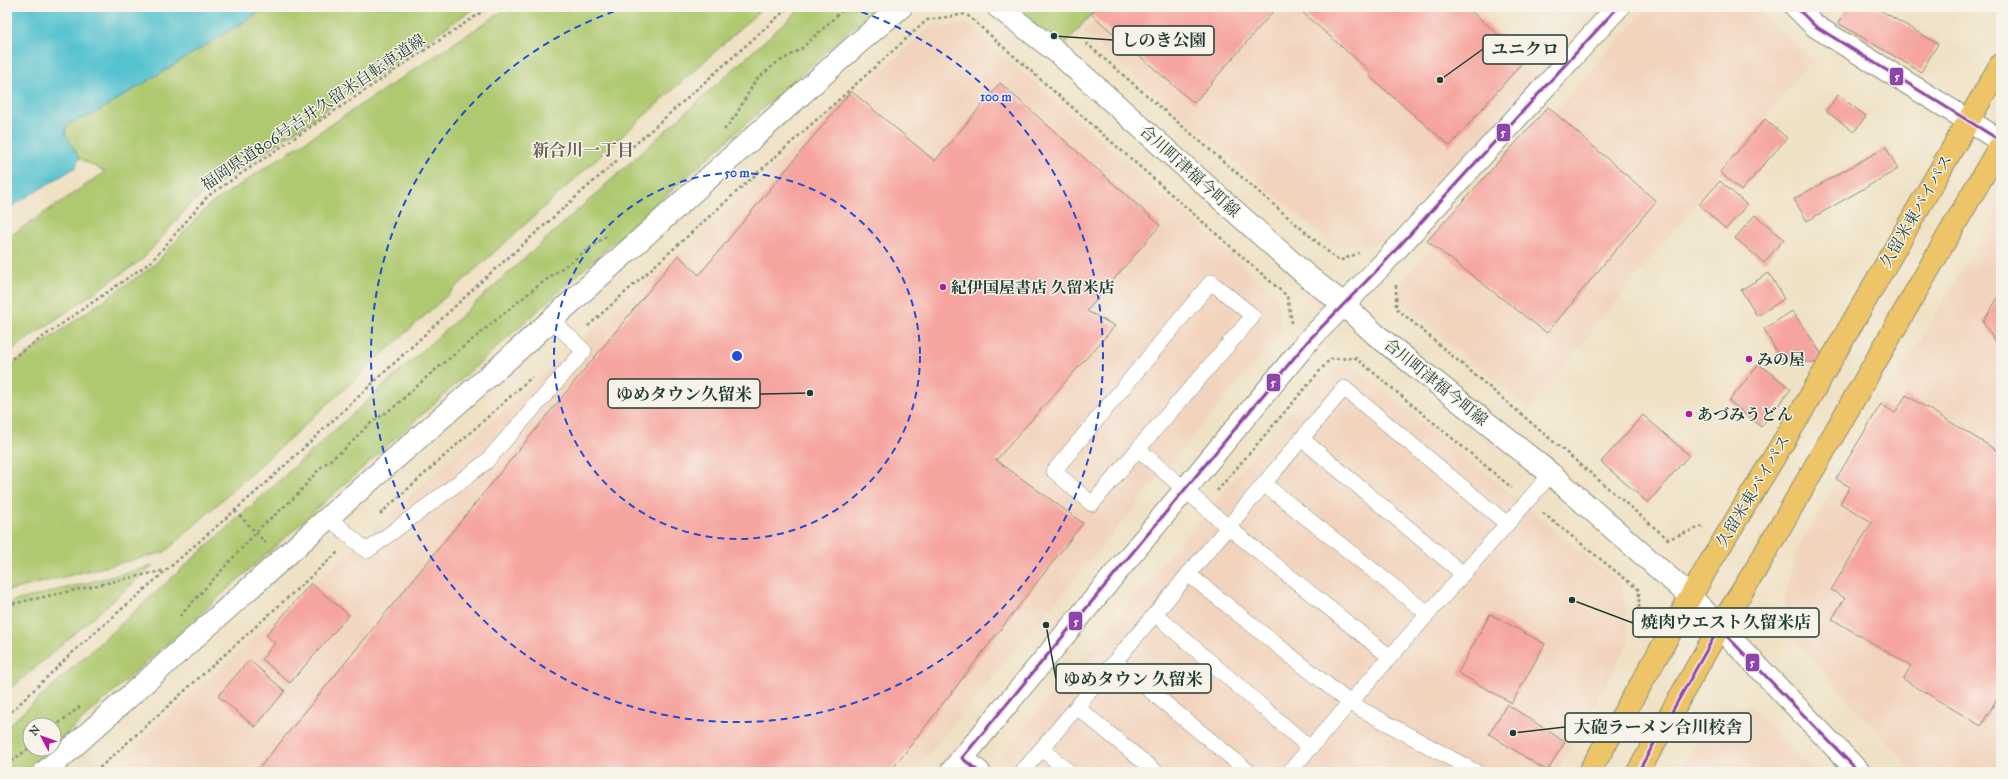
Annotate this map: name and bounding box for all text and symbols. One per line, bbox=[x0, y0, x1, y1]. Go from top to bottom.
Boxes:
callout: しのき公園 bbox=[1113, 26, 1214, 55]
street label: 福岡県道806号吉井久留米自転車道線 bbox=[197, 30, 429, 194]
text: しのき公園 bbox=[1122, 30, 1207, 51]
callout: ユニクロ bbox=[1483, 35, 1567, 64]
text: ユニクロ bbox=[1491, 39, 1559, 60]
line badge: 5 bbox=[1889, 67, 1904, 86]
text: 5 bbox=[1894, 70, 1900, 83]
text: 100 m bbox=[980, 90, 1013, 104]
street label: 合川町津福今町線 bbox=[1136, 121, 1244, 221]
line badge: 5 bbox=[1496, 123, 1511, 142]
text: 5 bbox=[1500, 126, 1506, 139]
district label: 新合川一丁目 bbox=[532, 140, 634, 161]
street label: 久留米東バイパス bbox=[1876, 151, 1956, 271]
text: 50 m bbox=[724, 166, 751, 180]
place label: 紀伊国屋書店 久留米店 bbox=[951, 278, 1114, 297]
marker: 紀伊国屋書店 久留米店 bbox=[938, 282, 948, 292]
street label: 合川町津福今町線 bbox=[1380, 334, 1492, 430]
centre of rings bbox=[730, 349, 744, 363]
place label: みの屋 bbox=[1757, 350, 1805, 369]
marker: みの屋 bbox=[1744, 354, 1754, 364]
line badge: 5 bbox=[1266, 373, 1281, 392]
text: 5 bbox=[1270, 376, 1276, 389]
callout: ゆめタウン久留米 bbox=[608, 379, 760, 408]
text: ゆめタウン久留米 bbox=[616, 384, 752, 405]
place label: あづみうどん bbox=[1697, 405, 1793, 424]
marker: あづみうどん bbox=[1684, 409, 1694, 419]
street label: 久留米東バイパス bbox=[1712, 431, 1794, 551]
callout: 焼肉ウエスト久留米店 bbox=[1633, 608, 1819, 637]
line badge: 5 bbox=[1068, 611, 1083, 631]
text: 焼肉ウエスト久留米店 bbox=[1641, 612, 1811, 633]
text: 5 bbox=[1073, 615, 1079, 628]
line badge: 5 bbox=[1745, 653, 1760, 672]
text: 5 bbox=[1749, 656, 1755, 669]
callout: ゆめタウン 久留米 bbox=[1056, 664, 1211, 693]
text: ゆめタウン 久留米 bbox=[1063, 669, 1203, 690]
callout: 大砲ラーメン合川校舎 bbox=[1565, 713, 1751, 742]
north arrow bbox=[22, 717, 62, 757]
text: 大砲ラーメン合川校舎 bbox=[1573, 717, 1743, 738]
text: N bbox=[27, 722, 43, 739]

